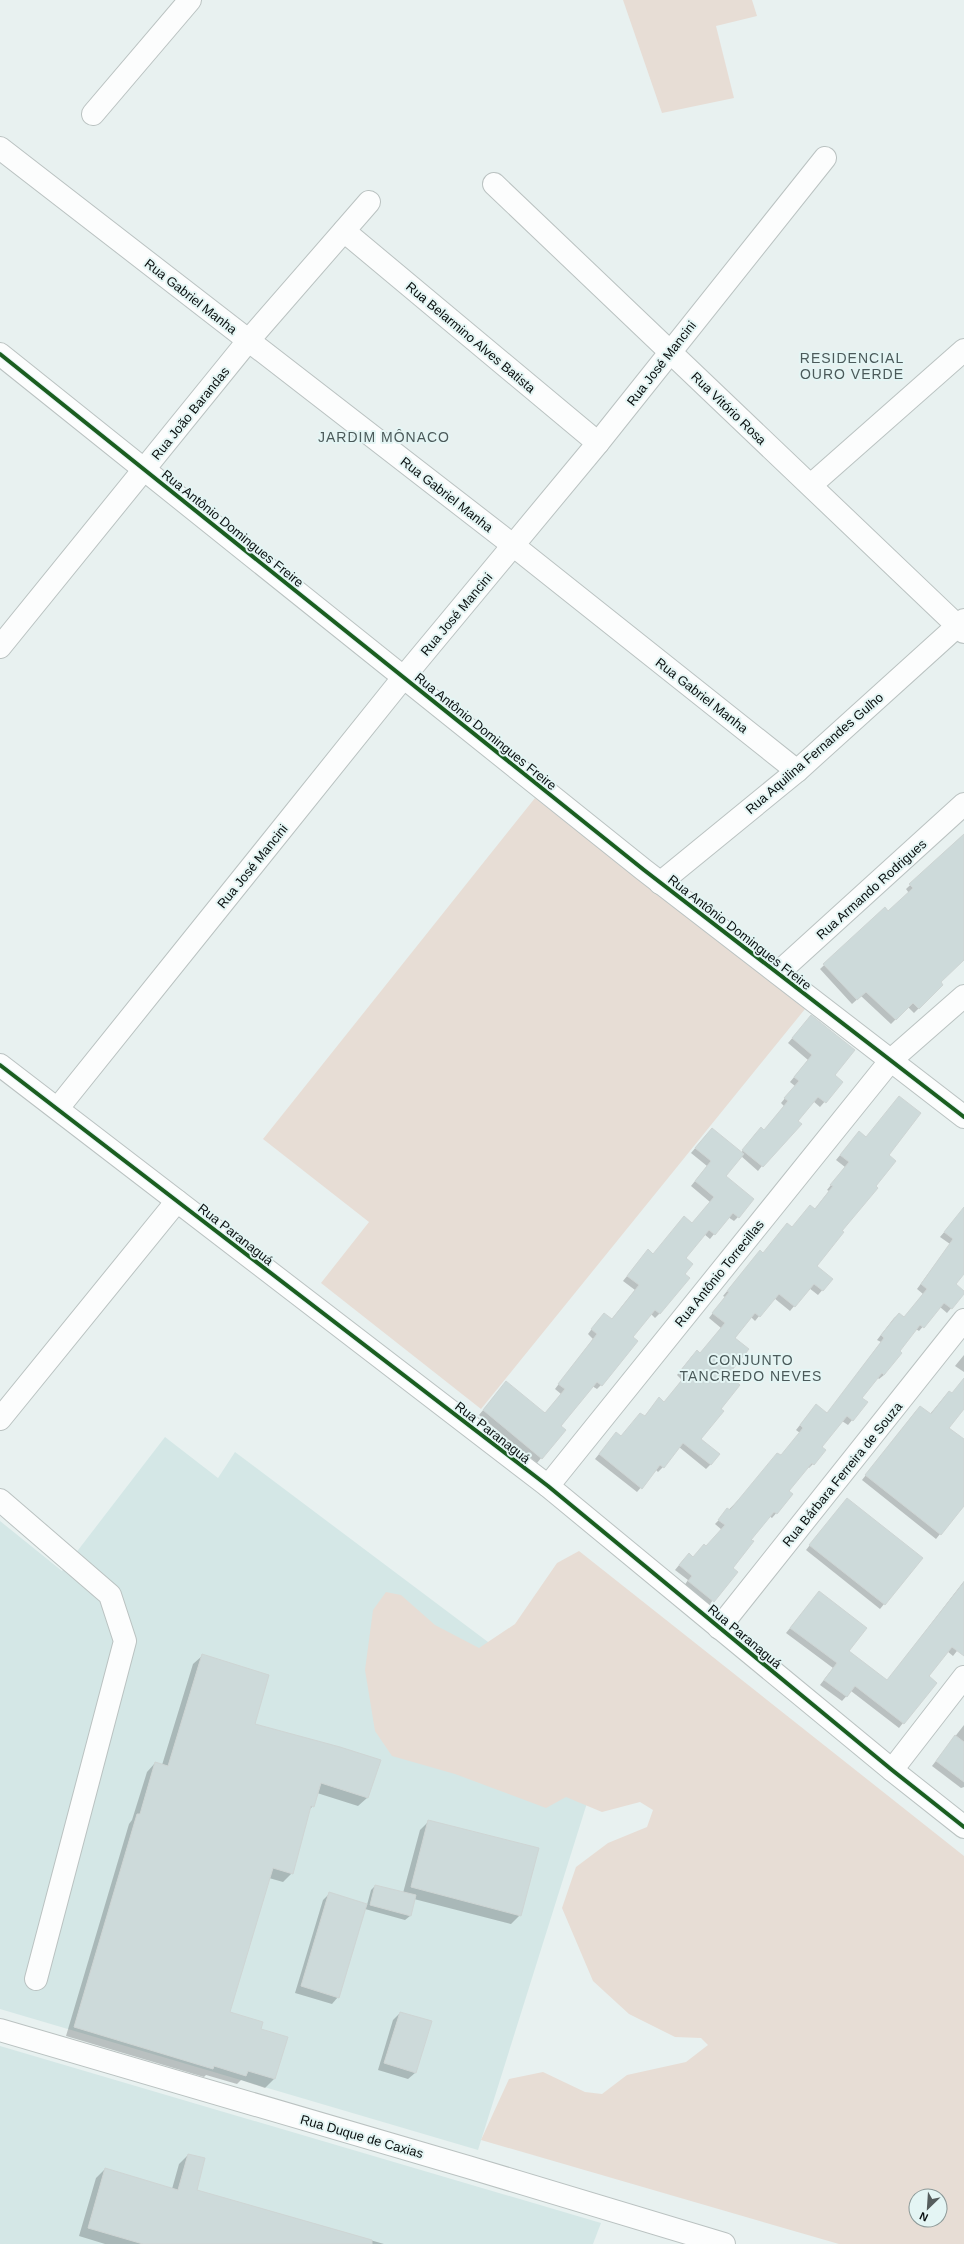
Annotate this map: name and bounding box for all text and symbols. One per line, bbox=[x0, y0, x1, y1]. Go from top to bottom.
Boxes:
street label: Rua Gabriel Manha bbox=[142, 256, 240, 337]
street label: Rua Belarmino Alves Batista bbox=[403, 279, 539, 396]
street label: Rua José Mancini bbox=[624, 318, 699, 409]
district label: RESIDENCIAL OURO VERDE bbox=[800, 350, 904, 382]
street label: Rua João Barandas bbox=[148, 364, 233, 463]
street label: Rua Vitório Rosa bbox=[688, 369, 770, 448]
district label: JARDIM MÔNACO bbox=[318, 429, 450, 445]
street label: Rua Gabriel Manha bbox=[398, 454, 496, 535]
street label: Rua Antônio Domingues Freire bbox=[159, 467, 306, 590]
street label: Rua José Mancini bbox=[417, 570, 495, 659]
street label: Rua Gabriel Manha bbox=[653, 655, 751, 736]
street label: Rua Antônio Domingues Freire bbox=[412, 670, 559, 793]
street label: Rua Aquilina Fernandes Gulho bbox=[743, 690, 886, 817]
street label: Rua José Mancini bbox=[214, 821, 291, 911]
street label: Rua Armando Rodrigues bbox=[813, 836, 930, 943]
street label: Rua Antônio Domingues Freire bbox=[665, 872, 814, 993]
street label: Rua Paranaguá bbox=[195, 1200, 277, 1269]
street label: Rua Antônio Torrecillas bbox=[672, 1217, 767, 1330]
district label: CONJUNTO TANCREDO NEVES bbox=[680, 1352, 822, 1384]
street label: Rua Paranaguá bbox=[452, 1398, 534, 1467]
street label: Rua Bárbara Ferreira de Souza bbox=[779, 1399, 906, 1550]
street label: Rua Paranaguá bbox=[705, 1601, 785, 1672]
street label: Rua Duque de Caxias bbox=[299, 2112, 426, 2161]
north arrow bbox=[908, 2188, 948, 2228]
text: N bbox=[918, 2210, 930, 2224]

